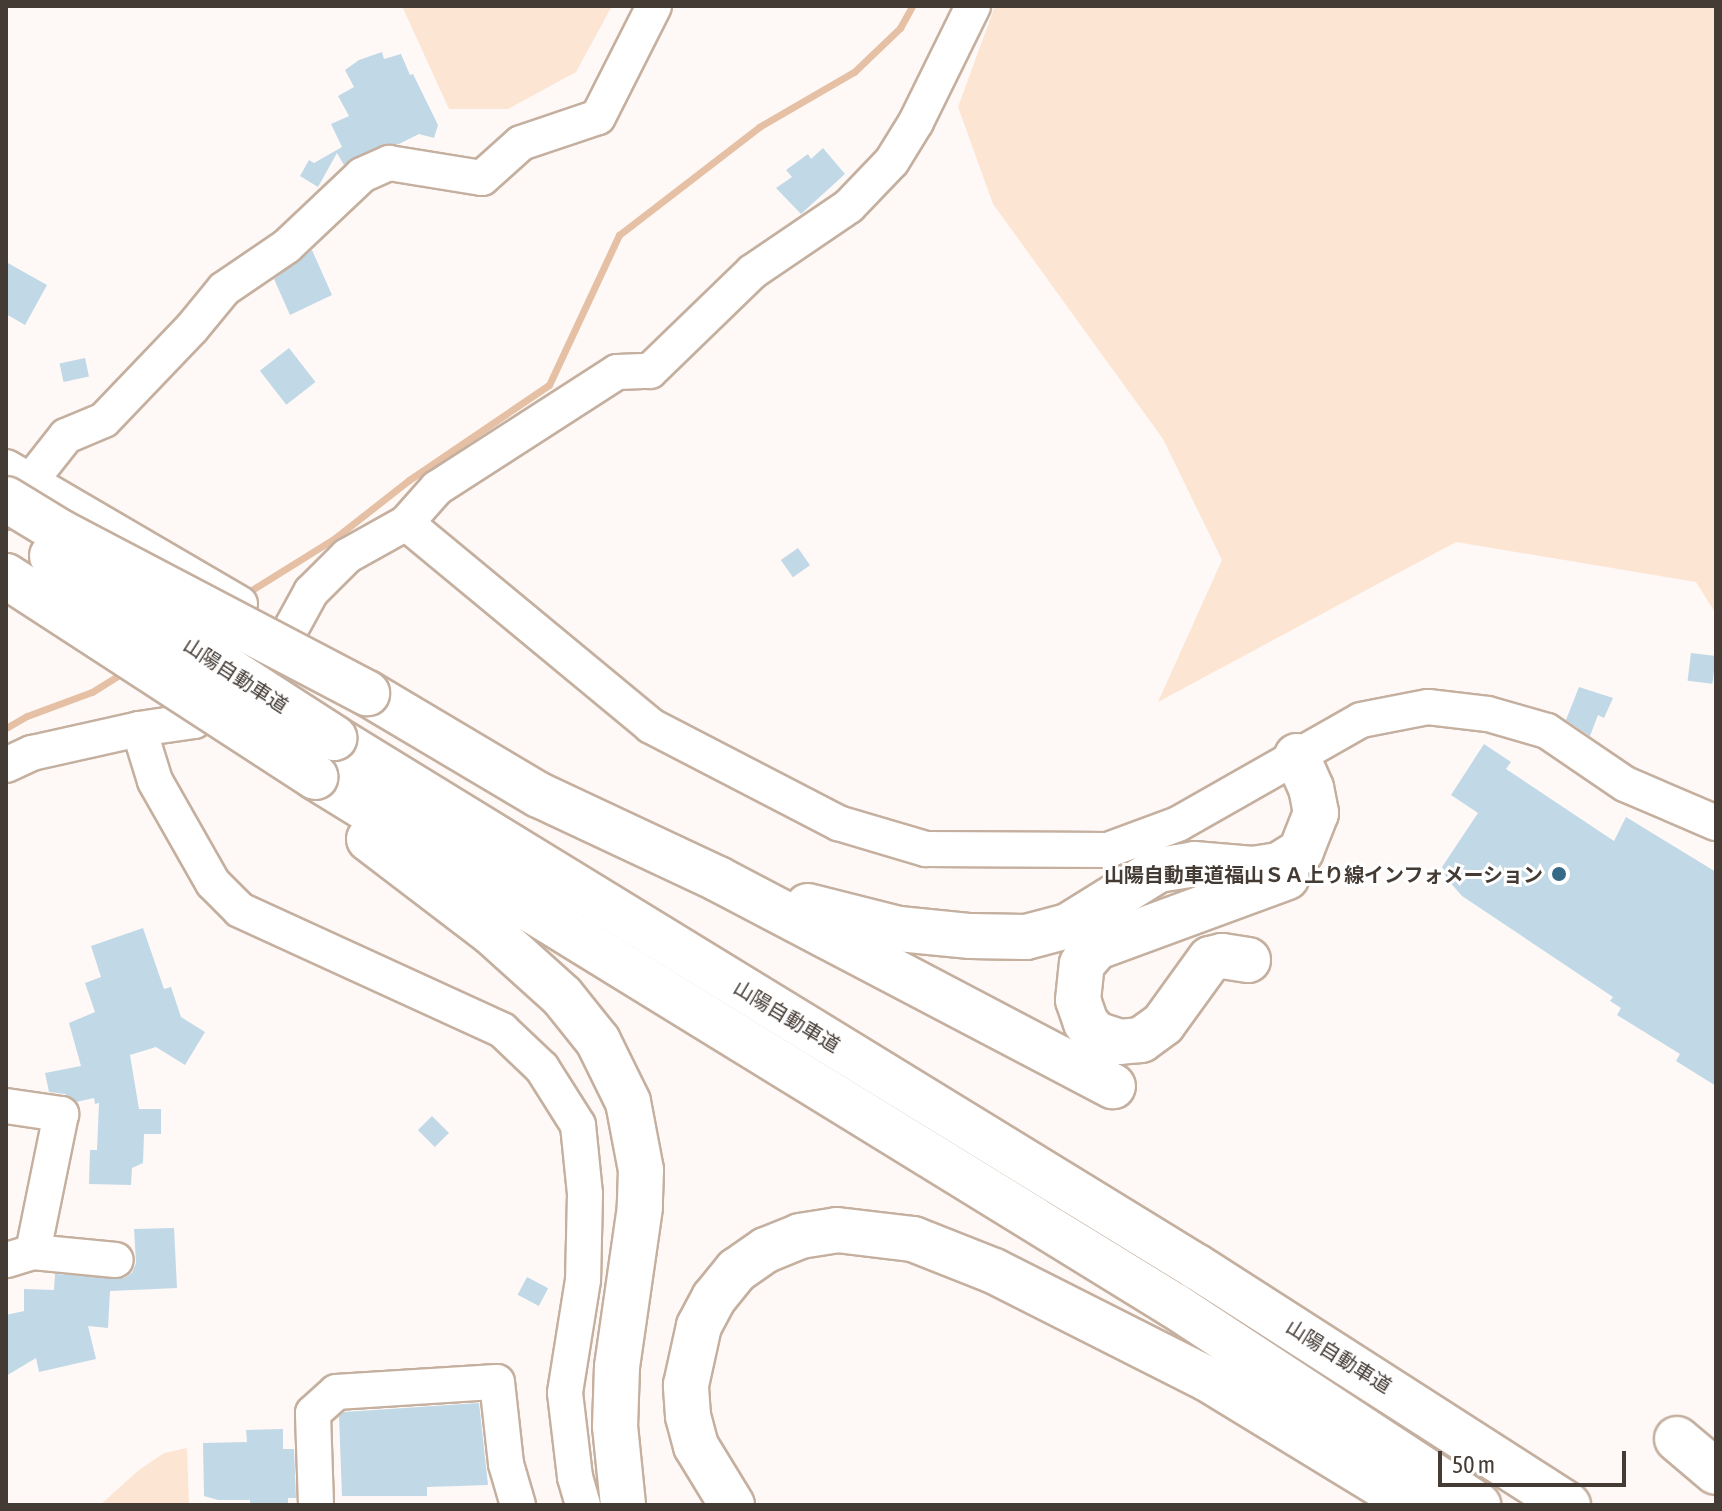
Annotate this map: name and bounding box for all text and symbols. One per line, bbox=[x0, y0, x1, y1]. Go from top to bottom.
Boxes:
street label: 山陽自動車道 bbox=[179, 632, 293, 718]
place label: 山陽自動車道福山ＳＡ上り線インフォメーション bbox=[1103, 862, 1543, 886]
marker: 山陽自動車道福山ＳＡ上り線インフォメーション bbox=[1550, 865, 1568, 883]
street label: 山陽自動車道 bbox=[729, 975, 845, 1057]
street label: 山陽自動車道 bbox=[1282, 1314, 1396, 1398]
scale bar bbox=[1442, 1435, 1630, 1485]
text: 50 m bbox=[1452, 1451, 1495, 1478]

